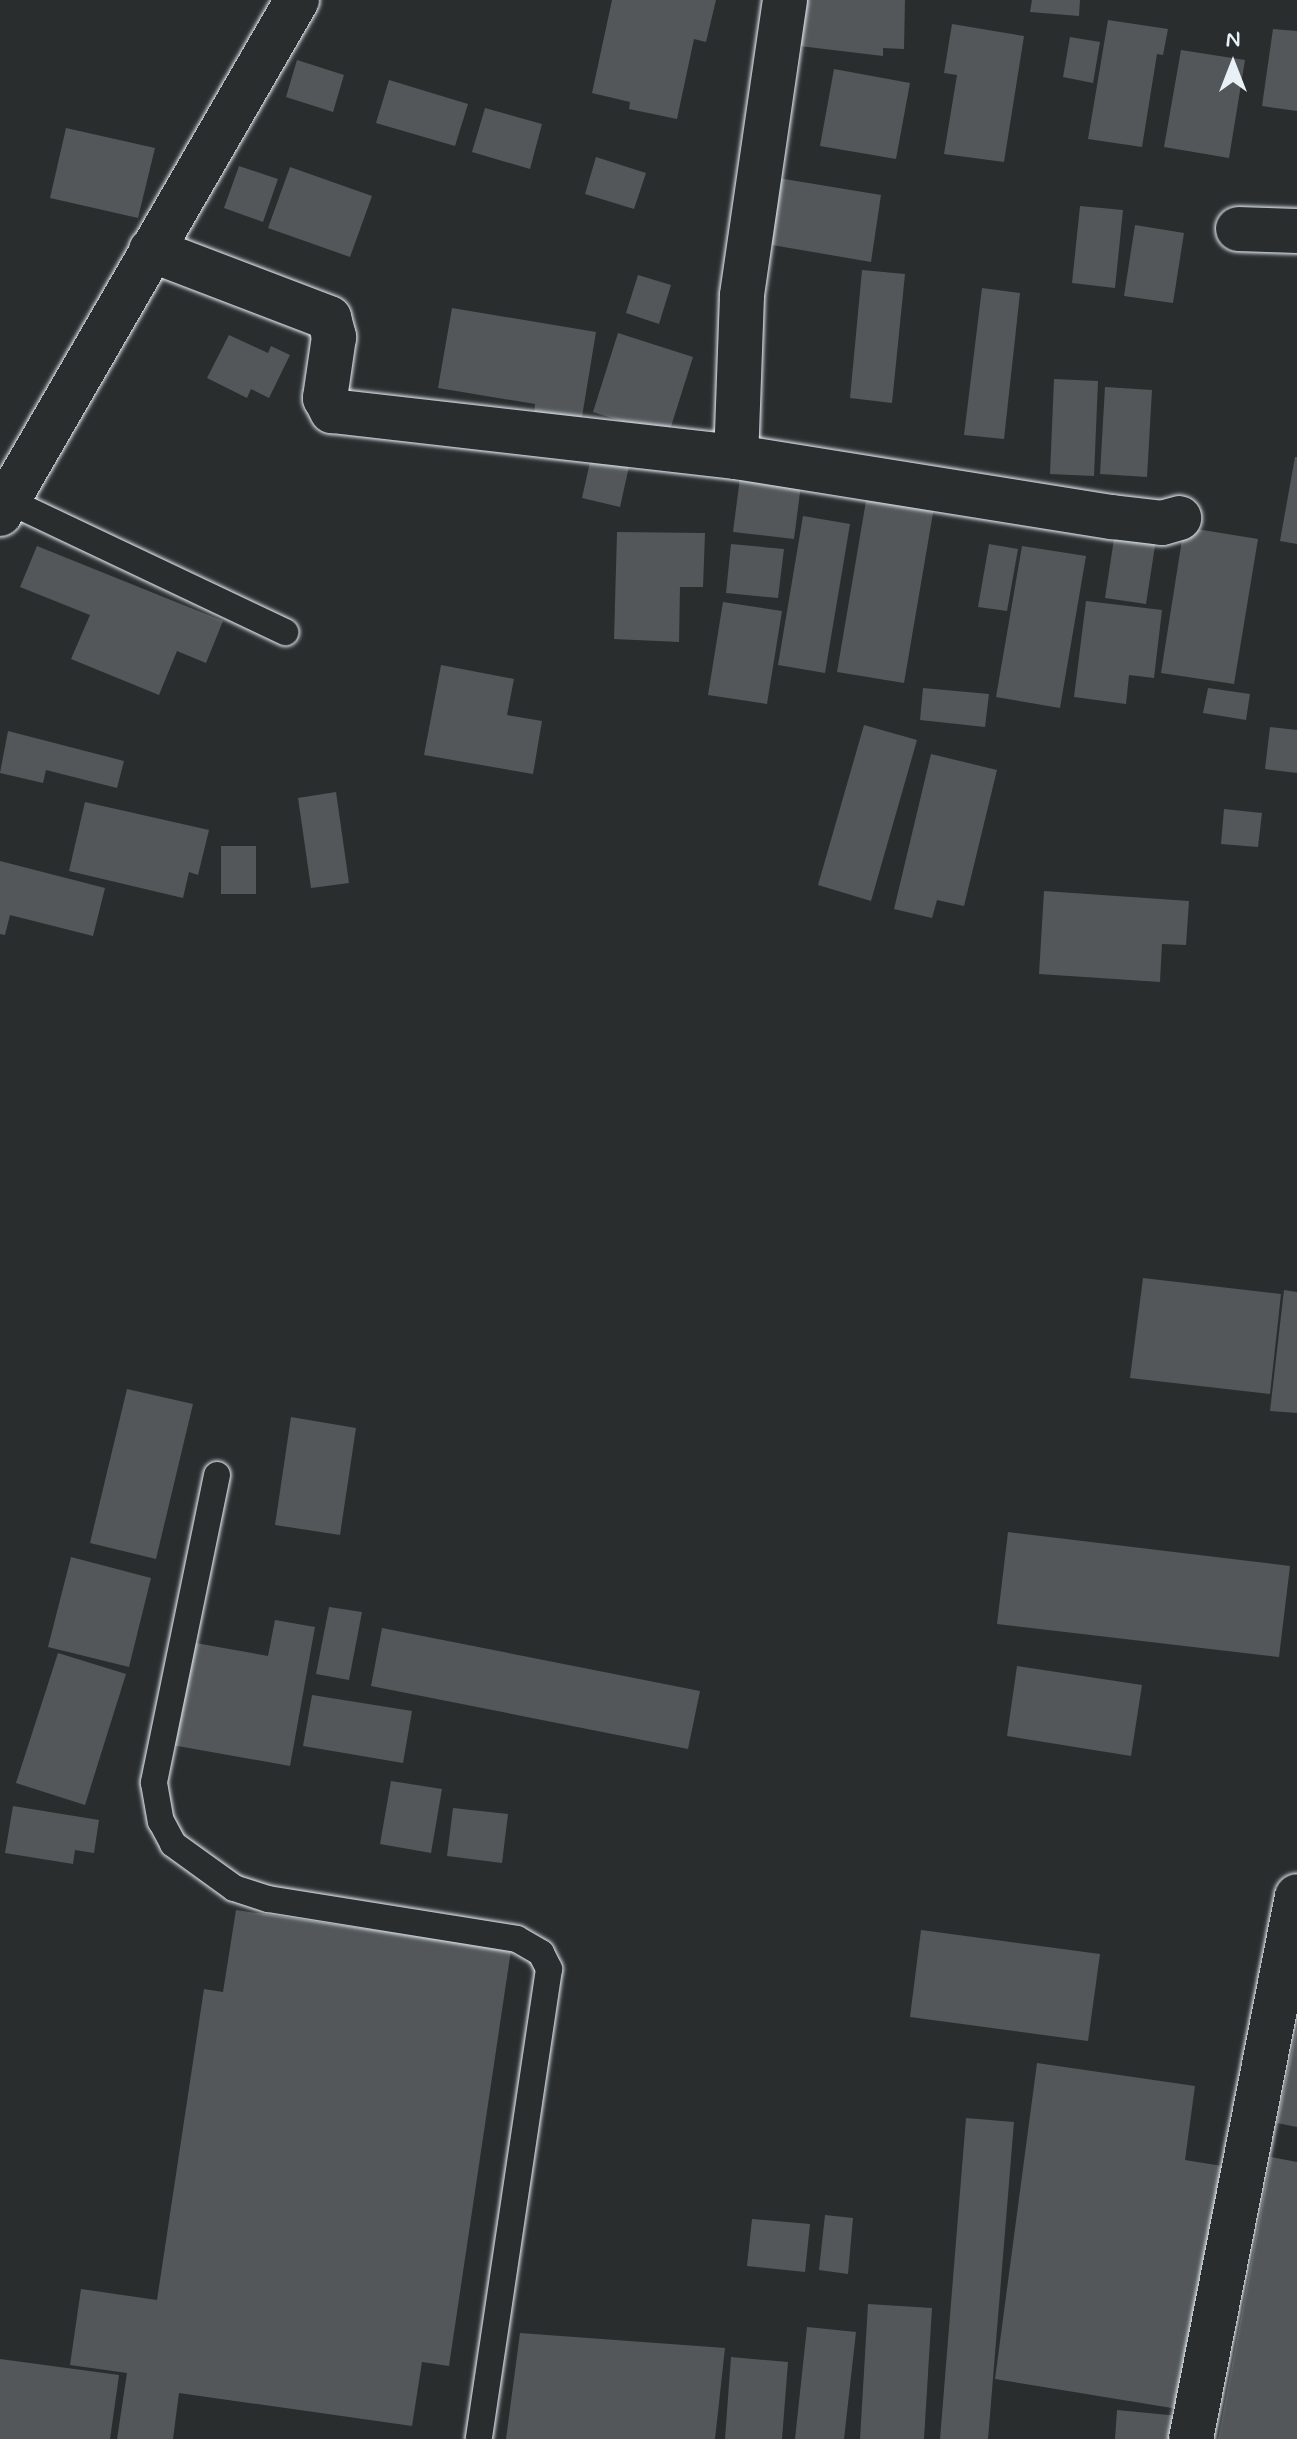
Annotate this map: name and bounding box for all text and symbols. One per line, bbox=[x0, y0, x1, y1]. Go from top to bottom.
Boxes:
north arrow bbox=[1193, 24, 1273, 104]
text: N bbox=[1226, 26, 1240, 54]

